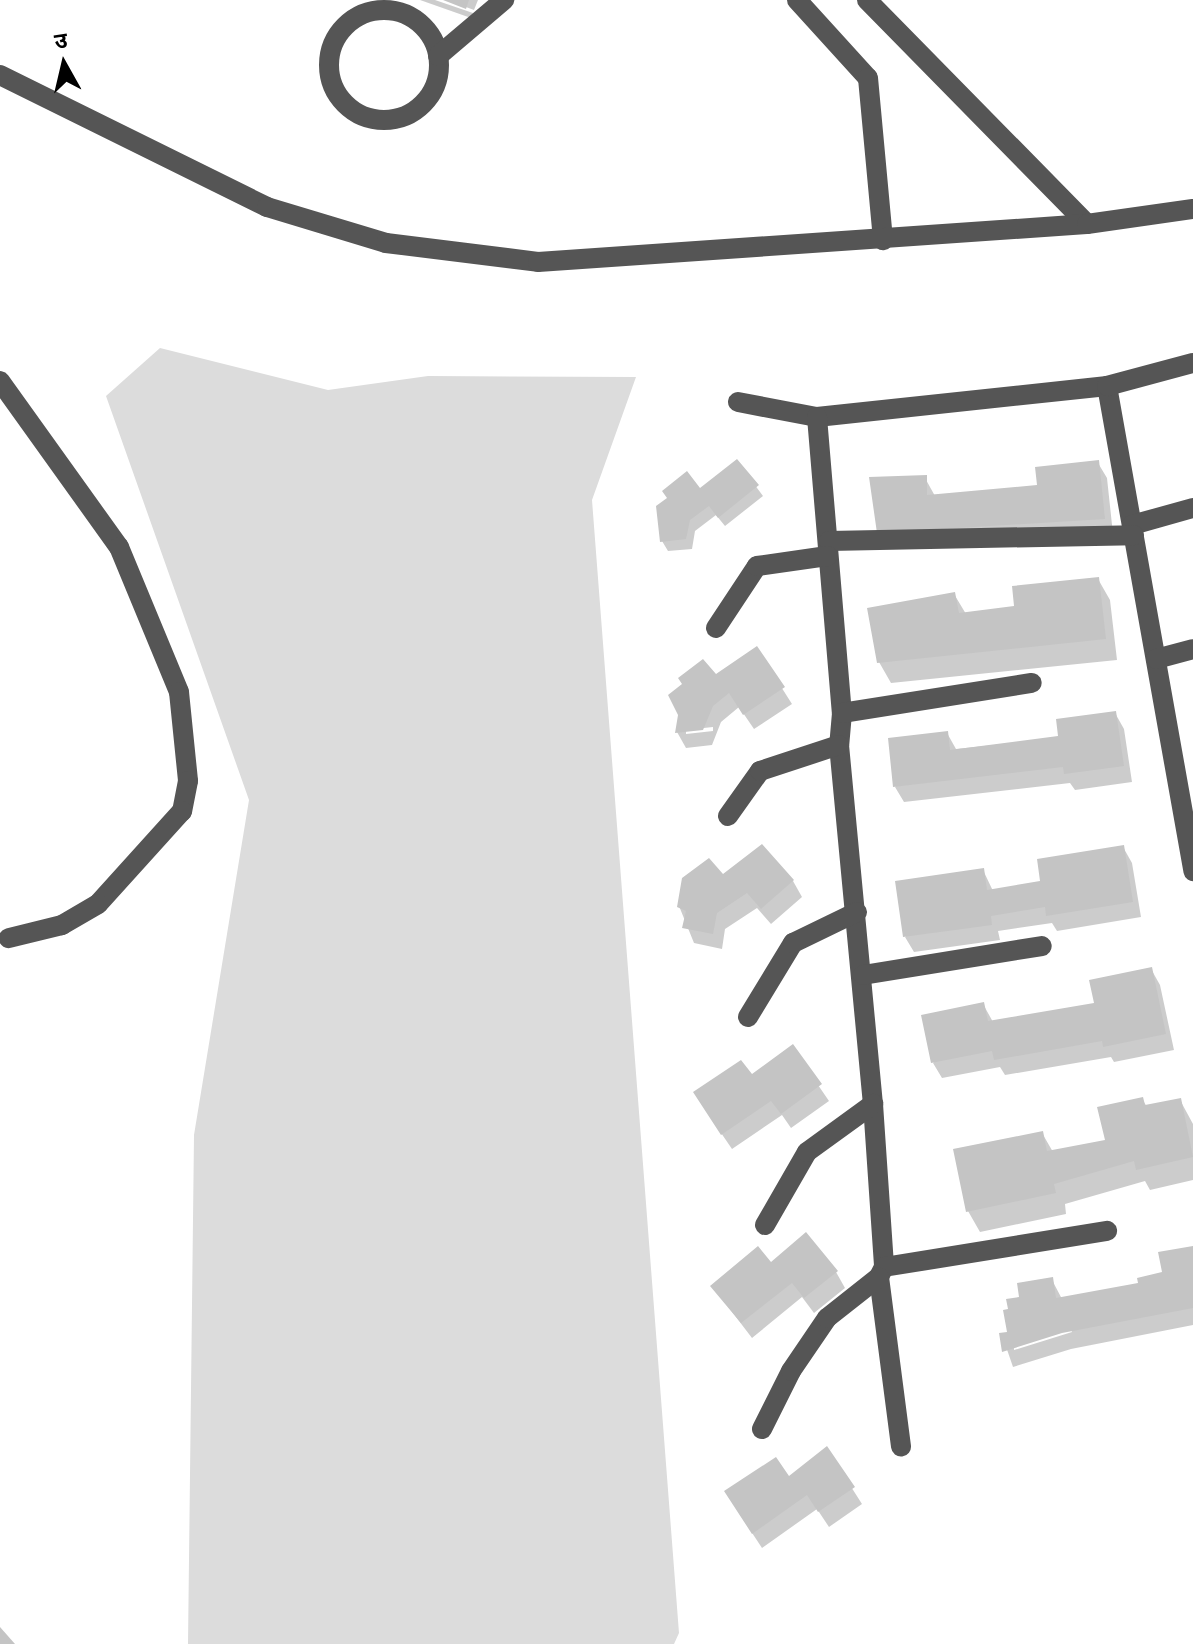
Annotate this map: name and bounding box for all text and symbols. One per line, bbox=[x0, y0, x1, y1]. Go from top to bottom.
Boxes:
north arrow bbox=[24, 24, 104, 104]
text: उ bbox=[52, 25, 69, 55]

